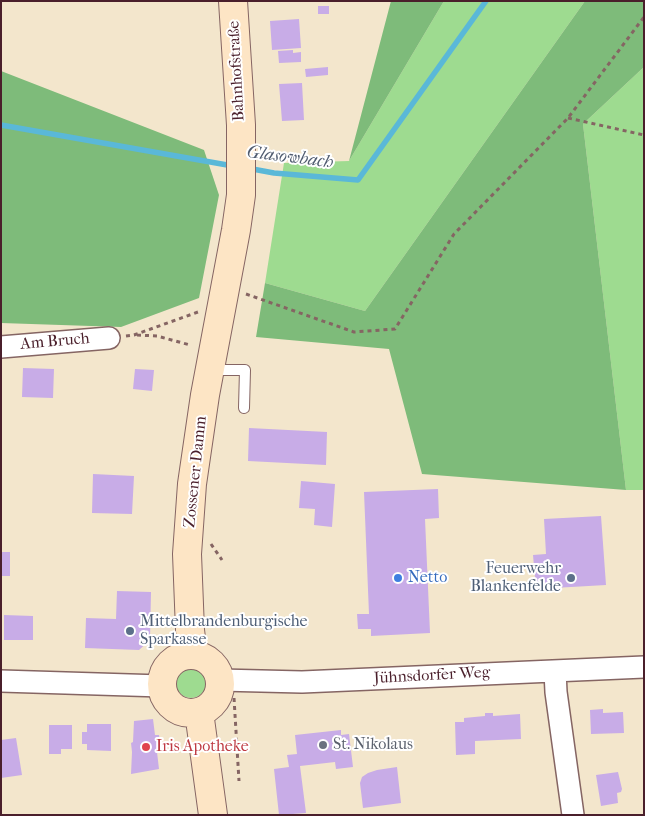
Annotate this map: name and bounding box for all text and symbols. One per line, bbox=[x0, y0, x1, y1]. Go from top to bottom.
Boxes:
street label: Bahnhofstraße bbox=[225, 20, 249, 122]
water label: Glasowbach bbox=[246, 142, 334, 174]
street label: Am Bruch bbox=[20, 329, 90, 355]
street label: Zossener Damm bbox=[181, 415, 211, 529]
place label: Feuerwehr Blankenfelde bbox=[470, 559, 561, 597]
place label: Netto bbox=[408, 568, 447, 588]
marker: Netto bbox=[392, 572, 404, 584]
marker: Feuerwehr Blankenfelde bbox=[565, 572, 577, 584]
place label: Mittelbrandenburgische Sparkasse bbox=[140, 612, 308, 650]
marker: Mittelbrandenburgische Sparkasse bbox=[124, 625, 136, 637]
street label: Jühnsdorfer Weg bbox=[373, 663, 491, 689]
place label: St. Nikolaus bbox=[333, 735, 413, 755]
place label: Iris Apotheke bbox=[156, 737, 249, 757]
marker: St. Nikolaus bbox=[317, 739, 329, 751]
marker: Iris Apotheke bbox=[140, 741, 152, 753]

